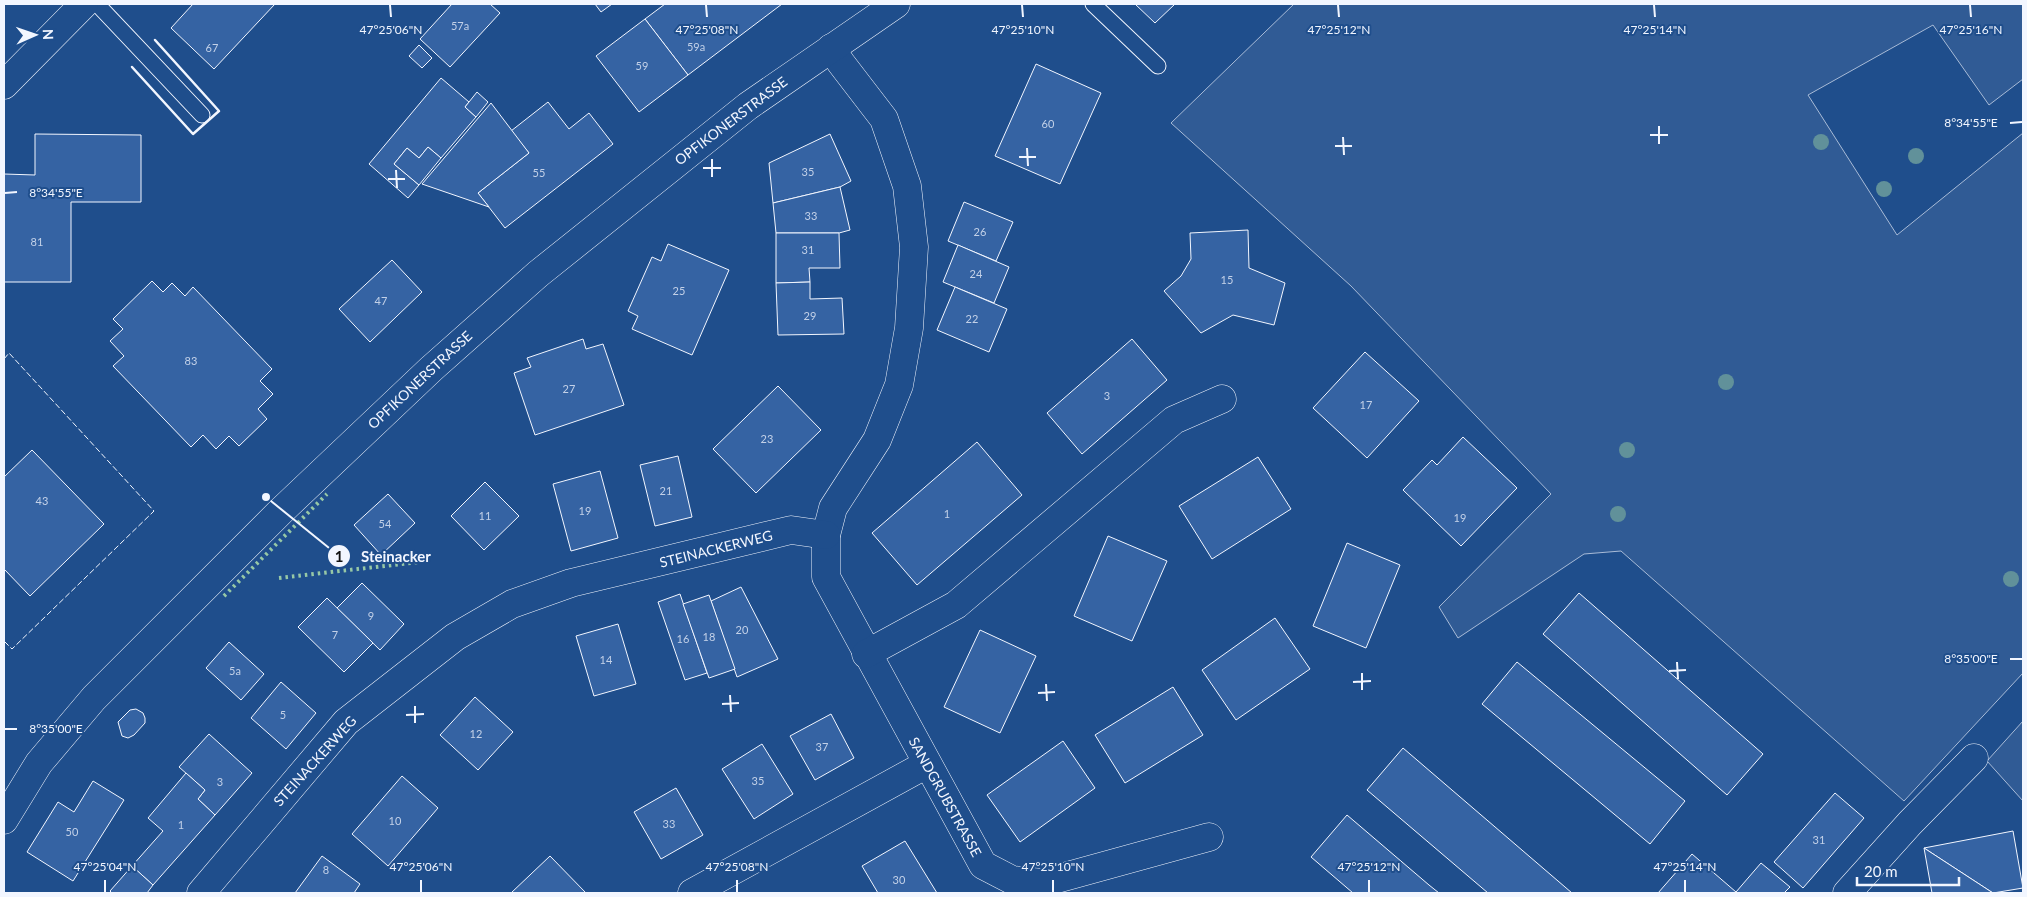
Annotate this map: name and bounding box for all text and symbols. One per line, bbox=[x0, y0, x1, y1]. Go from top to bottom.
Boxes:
north arrow bbox=[10, 10, 60, 60]
house number: 57a bbox=[451, 19, 469, 32]
text: 47°25'06"N bbox=[360, 22, 422, 37]
text: 47°25'08"N bbox=[676, 22, 738, 37]
text: 47°25'10"N bbox=[992, 22, 1054, 37]
text: 47°25'12"N bbox=[1308, 22, 1370, 37]
text: 47°25'14"N bbox=[1624, 22, 1686, 37]
text: 47°25'16"N bbox=[1940, 22, 2002, 37]
text: N bbox=[40, 29, 57, 40]
house number: 59a bbox=[687, 40, 705, 53]
house number: 67 bbox=[206, 41, 218, 54]
house number: 59 bbox=[636, 59, 648, 72]
street label: OPFIKONERSTRASSE bbox=[671, 73, 790, 168]
text: 8°34'55"E bbox=[1944, 115, 1998, 130]
house number: 60 bbox=[1042, 117, 1055, 130]
house number: 35 bbox=[802, 165, 814, 178]
house number: 55 bbox=[533, 166, 545, 179]
text: 8°34'55"E bbox=[29, 185, 83, 200]
house number: 33 bbox=[805, 209, 817, 222]
house number: 26 bbox=[974, 225, 986, 238]
house number: 81 bbox=[31, 235, 43, 248]
house number: 31 bbox=[802, 243, 814, 256]
house number: 24 bbox=[970, 267, 983, 280]
house number: 15 bbox=[1221, 273, 1233, 286]
house number: 25 bbox=[673, 284, 685, 297]
house number: 47 bbox=[375, 294, 387, 307]
house number: 29 bbox=[804, 309, 816, 322]
house number: 22 bbox=[966, 312, 978, 325]
street label: OPFIKONERSTRASSE bbox=[364, 327, 475, 432]
house number: 83 bbox=[185, 354, 197, 367]
house number: 27 bbox=[563, 382, 575, 395]
house number: 3 bbox=[1104, 389, 1110, 402]
house number: 17 bbox=[1360, 398, 1372, 411]
house number: 23 bbox=[761, 432, 773, 445]
house number: 21 bbox=[660, 484, 672, 497]
house number: 43 bbox=[36, 494, 48, 507]
house number: 19 bbox=[579, 504, 591, 517]
house number: 1 bbox=[944, 507, 950, 520]
house number: 11 bbox=[479, 509, 491, 522]
house number: 19 bbox=[1454, 511, 1466, 524]
house number: 54 bbox=[379, 517, 392, 530]
street label: STEINACKERWEG bbox=[658, 526, 774, 571]
callout: Steinacker bbox=[326, 541, 441, 571]
text: 1 bbox=[335, 547, 343, 565]
text: Steinacker bbox=[361, 547, 431, 565]
house number: 9 bbox=[368, 609, 374, 622]
house number: 20 bbox=[736, 623, 749, 636]
house number: 7 bbox=[332, 628, 338, 641]
house number: 18 bbox=[703, 630, 715, 643]
house number: 16 bbox=[677, 632, 689, 645]
text: 8°35'00"E bbox=[1944, 651, 1998, 666]
house number: 14 bbox=[600, 653, 613, 666]
house number: 5a bbox=[229, 664, 241, 677]
house number: 5 bbox=[280, 708, 286, 721]
street label: STEINACKERWEG bbox=[270, 712, 360, 809]
text: 8°35'00"E bbox=[29, 721, 83, 736]
house number: 12 bbox=[470, 727, 482, 740]
street label: SANDGRUBSTRASSE bbox=[906, 734, 985, 859]
house number: 37 bbox=[816, 740, 828, 753]
house number: 35 bbox=[752, 774, 764, 787]
house number: 3 bbox=[217, 775, 223, 788]
house number: 10 bbox=[389, 814, 402, 827]
house number: 33 bbox=[663, 817, 675, 830]
house number: 1 bbox=[178, 818, 184, 831]
house number: 50 bbox=[66, 825, 79, 838]
house number: 31 bbox=[1813, 833, 1825, 846]
scale bar bbox=[1857, 854, 1960, 886]
text: 47°25'04"N bbox=[74, 859, 136, 874]
text: 47°25'06"N bbox=[390, 859, 452, 874]
text: 47°25'08"N bbox=[706, 859, 768, 874]
text: 47°25'10"N bbox=[1022, 859, 1084, 874]
text: 47°25'12"N bbox=[1338, 859, 1400, 874]
text: 47°25'14"N bbox=[1654, 859, 1716, 874]
text: 20 m bbox=[1864, 862, 1898, 880]
house number: 8 bbox=[323, 863, 329, 876]
house number: 30 bbox=[893, 873, 906, 886]

